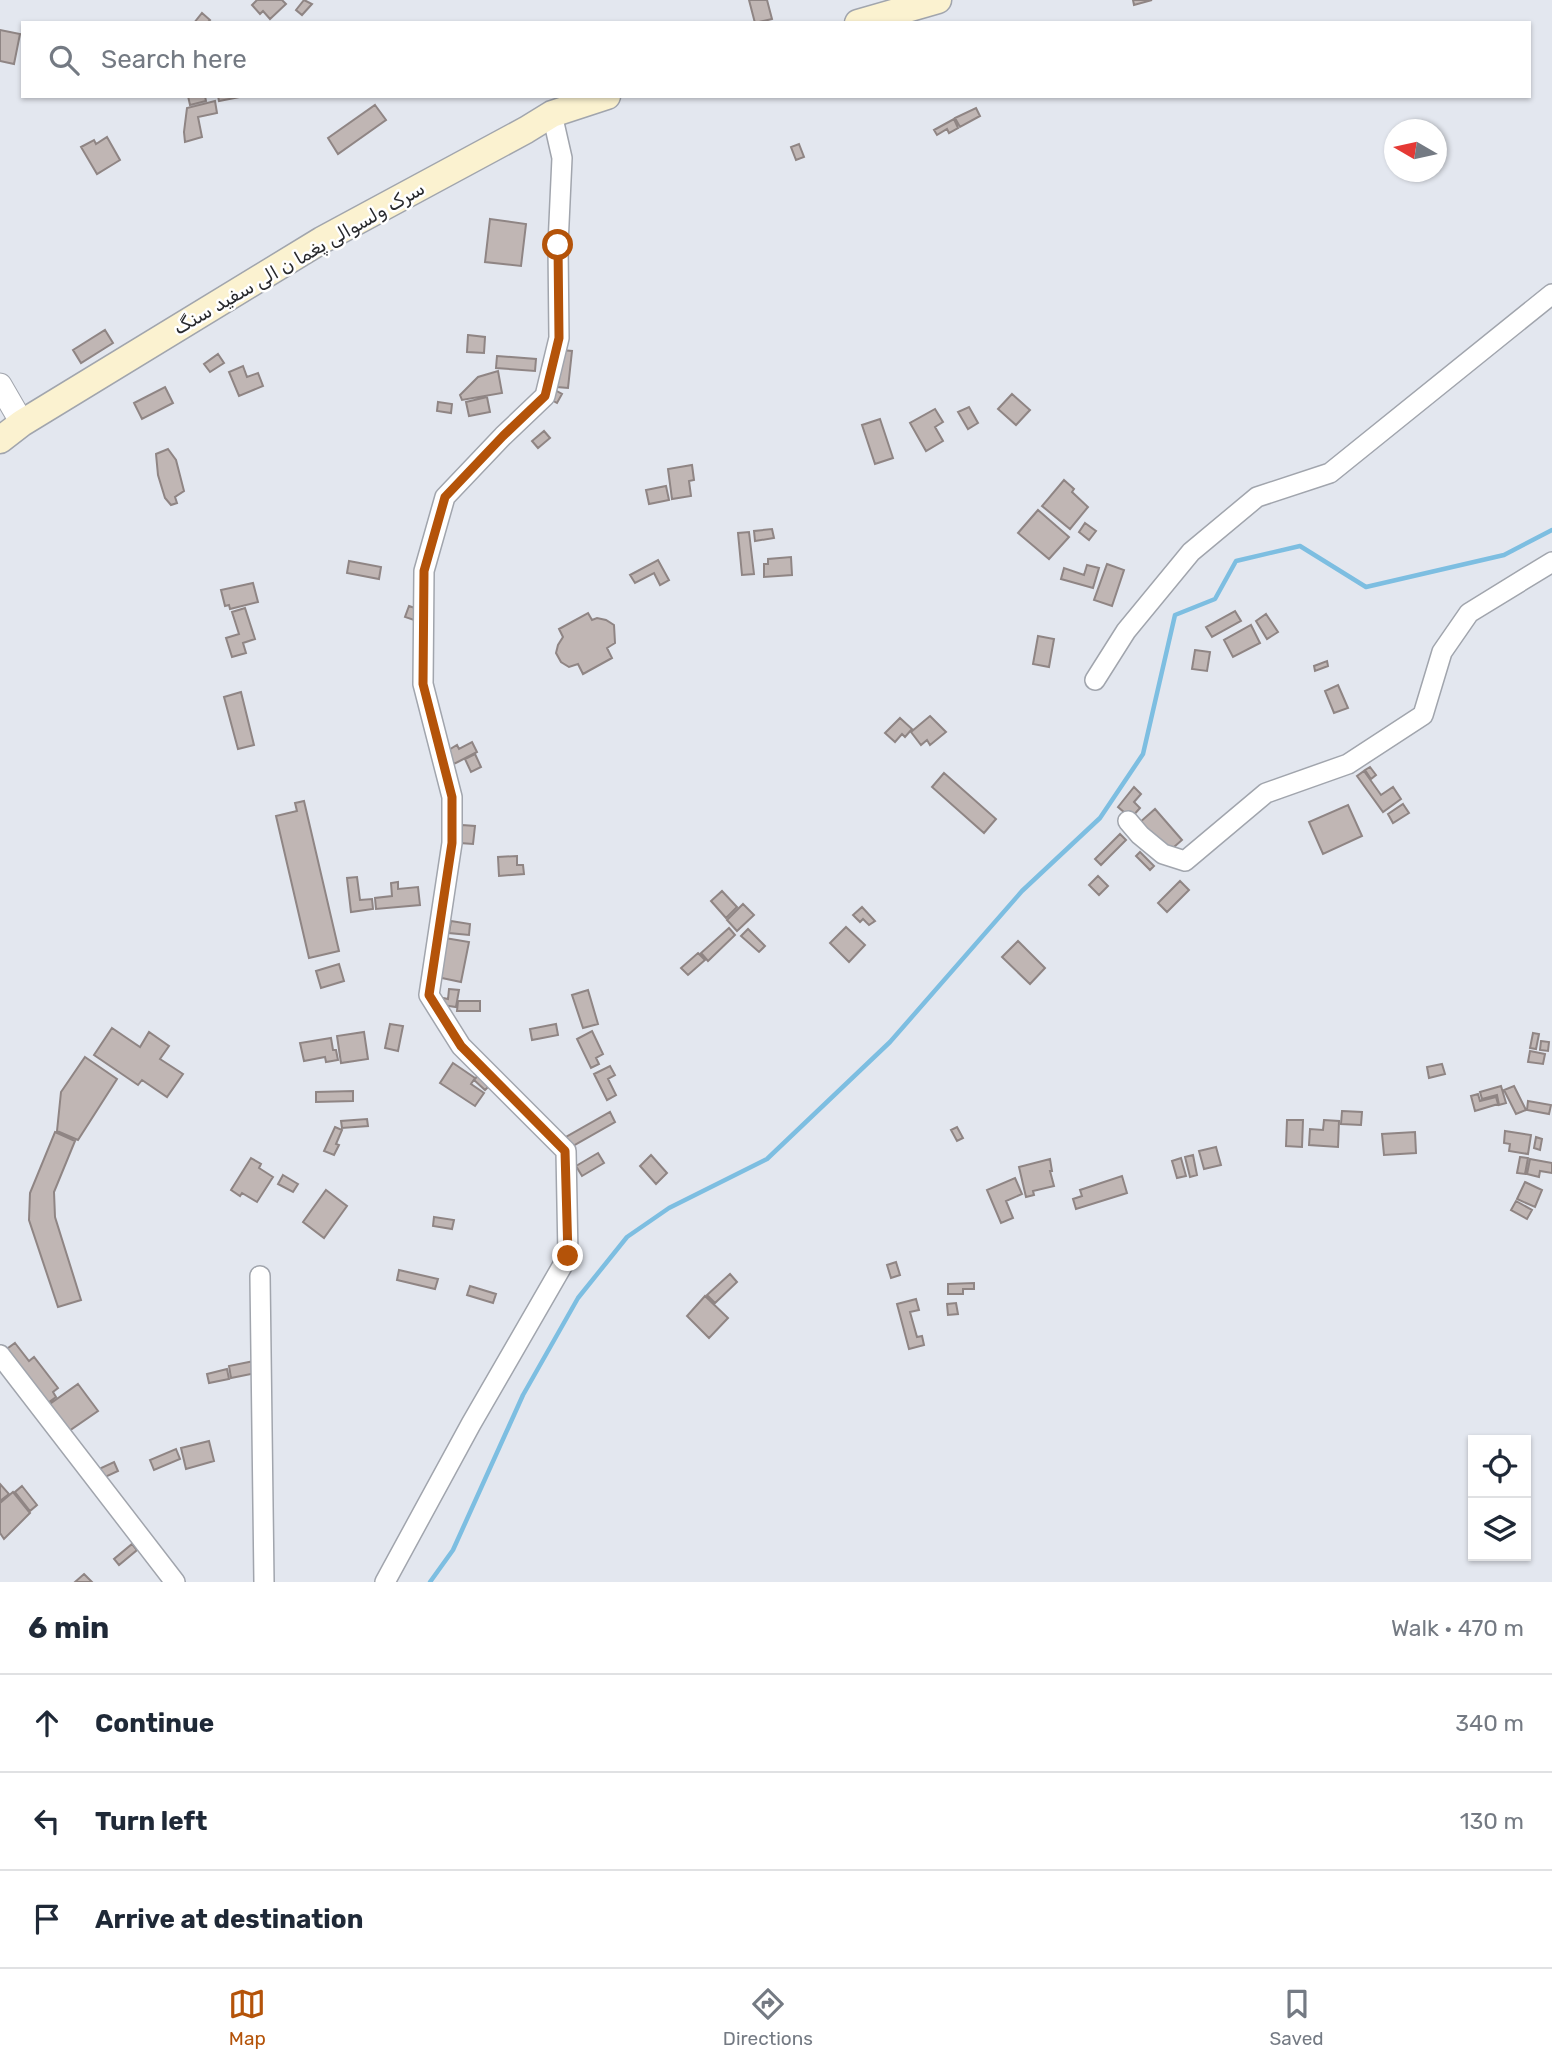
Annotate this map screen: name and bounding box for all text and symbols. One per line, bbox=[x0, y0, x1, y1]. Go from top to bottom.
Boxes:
search box bbox=[21, 21, 1531, 98]
icon: search bbox=[45, 41, 83, 79]
text: Search here bbox=[101, 44, 247, 75]
north arrow bbox=[1384, 119, 1447, 182]
street label: سرک ولسوالی پغما ن الی سفید سنگ bbox=[169, 176, 430, 341]
route start bbox=[542, 229, 573, 260]
route end bbox=[552, 1240, 583, 1271]
map controls bbox=[1468, 1435, 1531, 1561]
button: locate bbox=[1468, 1435, 1531, 1498]
button: layers bbox=[1468, 1498, 1531, 1561]
text: 6 min bbox=[28, 1610, 109, 1646]
text: Walk · 470 m bbox=[1391, 1614, 1524, 1642]
icon: ahead bbox=[28, 1704, 66, 1742]
text: Continue bbox=[95, 1708, 214, 1739]
text: 340 m bbox=[1455, 1709, 1524, 1737]
icon: left bbox=[28, 1802, 66, 1840]
text: Turn left bbox=[95, 1806, 207, 1837]
text: 130 m bbox=[1460, 1807, 1524, 1835]
icon: arrive bbox=[28, 1900, 66, 1938]
text: Arrive at destination bbox=[95, 1904, 363, 1935]
tab: Map bbox=[228, 1985, 266, 2050]
tab: Directions bbox=[723, 1985, 813, 2050]
tab: Saved bbox=[1269, 1985, 1324, 2050]

